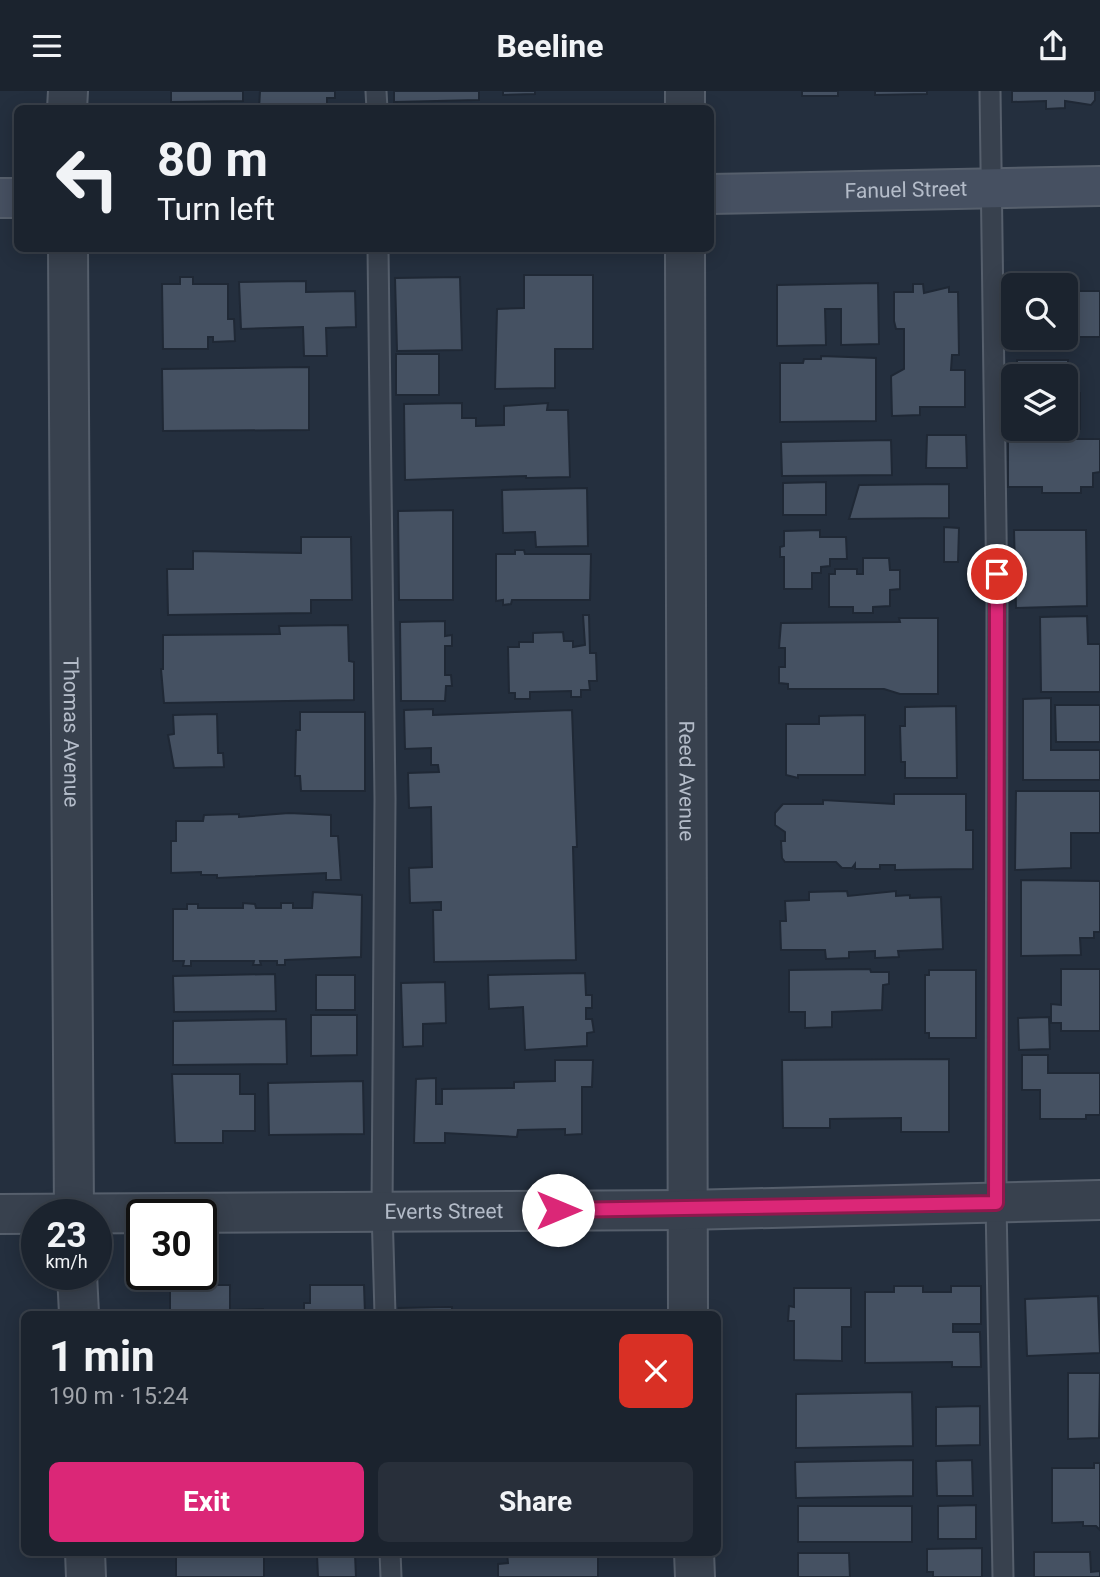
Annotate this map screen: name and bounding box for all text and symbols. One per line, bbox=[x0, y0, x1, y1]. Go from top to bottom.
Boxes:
icon: menu bbox=[28, 27, 66, 65]
text: Beeline bbox=[496, 27, 604, 65]
icon: share bbox=[1034, 27, 1072, 65]
text: 80 m bbox=[157, 131, 268, 188]
icon: left bbox=[42, 133, 133, 224]
street label: Fanuel Street bbox=[844, 177, 968, 203]
text: Turn left bbox=[157, 190, 275, 228]
map controls bbox=[1001, 273, 1078, 441]
button: search bbox=[1001, 273, 1078, 350]
button: layers bbox=[1001, 364, 1078, 441]
pin bbox=[967, 544, 1027, 604]
icon: arrive bbox=[978, 555, 1016, 593]
street label: Thomas Avenue bbox=[59, 657, 83, 807]
street label: Reed Avenue bbox=[674, 720, 699, 842]
position arrow bbox=[521, 1173, 595, 1247]
speed limit sign: 30 bbox=[126, 1199, 217, 1290]
street label: Everts Street bbox=[384, 1199, 504, 1224]
text: 23 bbox=[46, 1215, 87, 1256]
text: km/h bbox=[45, 1251, 88, 1272]
text: 1 min bbox=[49, 1332, 155, 1381]
button: close bbox=[619, 1334, 693, 1408]
text: 190 m · 15:24 bbox=[49, 1383, 188, 1410]
button: Exit bbox=[49, 1462, 364, 1542]
button: Share bbox=[378, 1462, 693, 1542]

